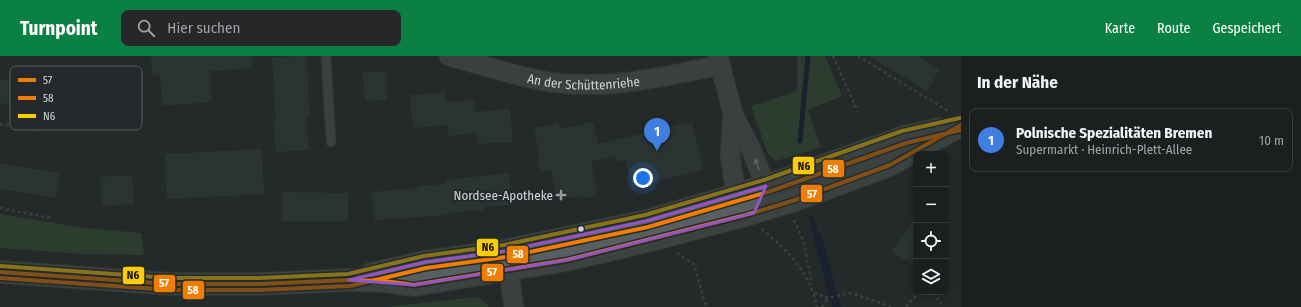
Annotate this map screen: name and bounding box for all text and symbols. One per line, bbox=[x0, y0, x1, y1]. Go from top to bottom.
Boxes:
search box bbox=[121, 10, 401, 46]
text: Turnpoint bbox=[20, 17, 97, 40]
icon: search bbox=[135, 17, 157, 39]
text: Hier suchen bbox=[167, 19, 240, 37]
text: Karte bbox=[1105, 20, 1135, 37]
text: Route bbox=[1157, 20, 1190, 37]
text: Gespeichert bbox=[1212, 20, 1281, 37]
legend bbox=[10, 66, 142, 130]
street label: An der Schüttenriehe bbox=[526, 70, 641, 92]
text: In der Nähe bbox=[977, 72, 1058, 93]
text: 57 bbox=[43, 74, 53, 87]
text: 58 bbox=[43, 92, 54, 105]
text: N6 bbox=[43, 110, 56, 123]
pin: 1 bbox=[644, 118, 670, 151]
text: Polnische Spezialitäten Bremen bbox=[1016, 124, 1212, 142]
text: 1 bbox=[988, 133, 994, 148]
text: 10 m bbox=[1259, 133, 1284, 148]
text: Supermarkt · Heinrich-Plett-Allee bbox=[1016, 142, 1192, 157]
map controls bbox=[913, 151, 949, 295]
button: + bbox=[913, 151, 949, 187]
line badge: N6 bbox=[792, 156, 815, 175]
one-way arrow bbox=[754, 158, 760, 170]
line badge: 58 bbox=[822, 159, 845, 178]
text: N6 bbox=[798, 160, 810, 173]
text: 58 bbox=[827, 163, 839, 176]
your location bbox=[633, 168, 653, 188]
line badge: 57 bbox=[800, 184, 823, 203]
button: − bbox=[913, 187, 949, 223]
place label: Nordsee-Apotheke bbox=[454, 188, 553, 203]
text: 57 bbox=[807, 188, 817, 201]
marker: Nordsee-Apotheke bbox=[556, 190, 566, 200]
button: locate bbox=[913, 223, 949, 259]
unlabelled marker bbox=[576, 224, 586, 234]
line badge: N6 bbox=[476, 238, 499, 257]
text: N6 bbox=[482, 241, 494, 254]
line badge: 58 bbox=[506, 245, 529, 264]
text: 58 bbox=[512, 248, 524, 261]
button: layers bbox=[913, 259, 949, 295]
line badge: 57 bbox=[481, 263, 504, 282]
line badge: N6 bbox=[122, 266, 145, 285]
text: 57 bbox=[487, 266, 497, 279]
text: N6 bbox=[127, 269, 139, 282]
line badge: 57 bbox=[153, 274, 176, 293]
text: 57 bbox=[159, 277, 169, 290]
line badge: 58 bbox=[182, 280, 205, 300]
text: 58 bbox=[187, 284, 199, 297]

